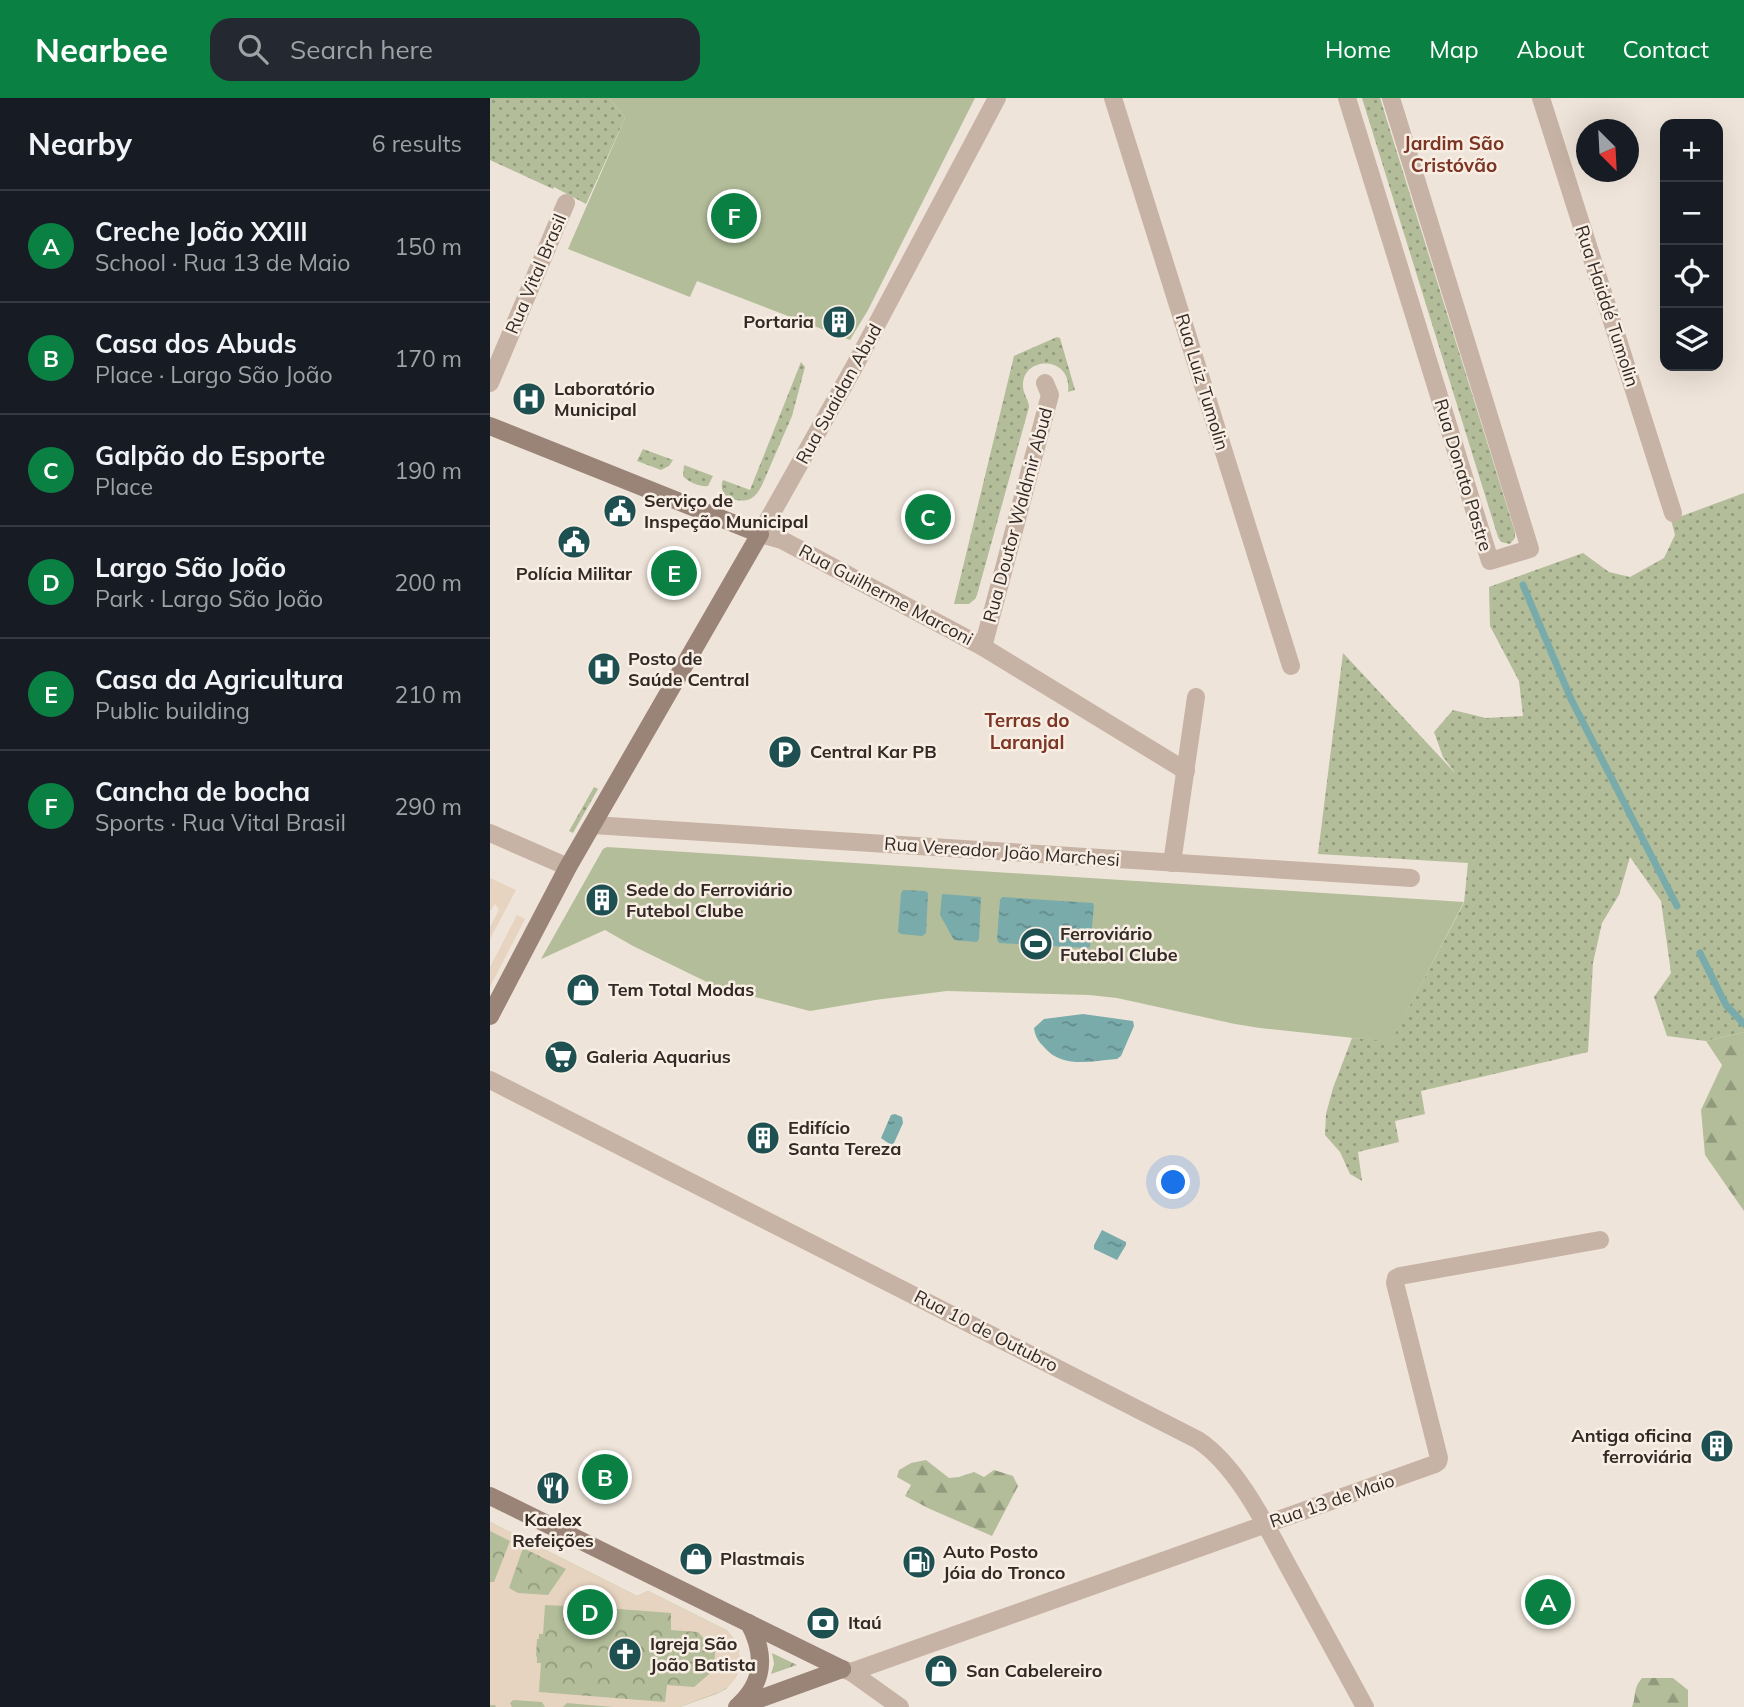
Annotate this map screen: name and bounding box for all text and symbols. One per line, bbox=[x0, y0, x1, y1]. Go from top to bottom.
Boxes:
search box bbox=[210, 18, 700, 81]
text: Nearbee bbox=[35, 29, 168, 70]
icon: search bbox=[234, 30, 272, 68]
text: Search here bbox=[290, 33, 433, 66]
text: Home bbox=[1325, 34, 1391, 64]
text: Map bbox=[1429, 34, 1479, 64]
text: About bbox=[1517, 34, 1585, 64]
text: Contact bbox=[1623, 34, 1709, 64]
north arrow bbox=[1576, 119, 1639, 182]
map controls bbox=[1660, 119, 1723, 371]
button: + bbox=[1660, 119, 1723, 182]
text: Nearby bbox=[28, 125, 132, 163]
text: 6 results bbox=[372, 129, 462, 158]
district label: Jardim São Cristóvão bbox=[1404, 131, 1504, 177]
button: − bbox=[1660, 182, 1723, 245]
pin: F bbox=[711, 190, 757, 242]
street label: Rua Vital Brasil bbox=[500, 210, 571, 337]
text: Creche João XXIII bbox=[95, 215, 308, 248]
street label: Rua Haiddé Tumolin bbox=[1571, 222, 1644, 390]
text: A bbox=[42, 232, 60, 261]
text: 150 m bbox=[394, 232, 462, 261]
button: locate bbox=[1660, 245, 1723, 308]
text: School · Rua 13 de Maio bbox=[95, 248, 350, 277]
building icon: Portaria bbox=[820, 303, 858, 341]
button: layers bbox=[1660, 308, 1723, 371]
place label: Portaria bbox=[743, 310, 814, 333]
street label: Rua Luiz Tumolin bbox=[1171, 311, 1234, 453]
street label: Rua Suaidan Abud bbox=[790, 319, 887, 468]
text: Casa dos Abuds bbox=[95, 327, 297, 360]
text: B bbox=[43, 344, 59, 373]
text: 170 m bbox=[394, 344, 462, 373]
text: Place · Largo São João bbox=[95, 360, 333, 389]
place label: Laboratório Municipal bbox=[554, 377, 655, 421]
hospital icon: Laboratório Municipal bbox=[510, 380, 548, 418]
street label: Rua Donato Pastre bbox=[1429, 396, 1498, 554]
street label: Rua Doutor Waldmir Abud bbox=[978, 405, 1057, 625]
text: Galpão do Esporte bbox=[95, 439, 325, 472]
text: C bbox=[43, 456, 59, 485]
text: 190 m bbox=[394, 456, 462, 485]
text: Place bbox=[95, 472, 153, 501]
place label: Serviço de Inspeção Municipal bbox=[644, 489, 809, 533]
pin: C bbox=[905, 491, 951, 543]
public building icon: Serviço de Inspeção Municipal bbox=[601, 492, 639, 530]
public building icon: Polícia Militar bbox=[555, 523, 593, 561]
street label: Rua Guilherme Marconi bbox=[795, 539, 977, 650]
pin: E bbox=[651, 547, 697, 599]
text: Largo São João bbox=[95, 551, 286, 584]
place label: Polícia Militar bbox=[516, 562, 633, 585]
text: D bbox=[42, 568, 60, 597]
text: 200 m bbox=[394, 568, 462, 597]
text: Park · Largo São João bbox=[95, 584, 323, 613]
place label: Posto de Saúde Central bbox=[628, 647, 750, 691]
hospital icon: Posto de Saúde Central bbox=[585, 650, 623, 688]
text: Casa da Agricultura bbox=[95, 663, 344, 696]
text: E bbox=[44, 680, 58, 709]
text: 210 m bbox=[394, 680, 462, 709]
text: Public building bbox=[95, 696, 250, 725]
district label: Terras do Laranjal bbox=[984, 708, 1070, 754]
parking icon: Central Kar PB bbox=[766, 733, 804, 771]
place label: Central Kar PB bbox=[810, 740, 937, 763]
text: Cancha de bocha bbox=[95, 775, 310, 808]
text: F bbox=[44, 792, 58, 821]
text: 290 m bbox=[394, 792, 462, 821]
text: Sports · Rua Vital Brasil bbox=[95, 808, 346, 837]
street label: Rua Vereador João Marchesi bbox=[883, 832, 1121, 871]
place label: Sede do Ferroviário Futebol Clube bbox=[626, 878, 793, 922]
building icon: Sede do Ferroviário Futebol Clube bbox=[583, 881, 621, 919]
place label: Ferroviário Futebol Clube bbox=[1060, 922, 1178, 966]
sports icon: Ferroviário Futebol Clube bbox=[1017, 925, 1055, 963]
shop icon: Tem Total Modas bbox=[564, 971, 602, 1009]
place label: Tem Total Modas bbox=[608, 978, 754, 1001]
supermarket icon: Galeria Aquarius bbox=[542, 1038, 580, 1076]
place label: Galeria Aquarius bbox=[586, 1045, 731, 1068]
place label: Edifício Santa Tereza bbox=[788, 1116, 901, 1160]
building icon: Edifício Santa Tereza bbox=[744, 1119, 782, 1157]
your location bbox=[1156, 1165, 1190, 1199]
street label: Rua 10 de Outubro bbox=[910, 1284, 1062, 1377]
place label: Antiga oficina ferroviária bbox=[1571, 1424, 1692, 1468]
building icon: Antiga oficina ferroviária bbox=[1698, 1427, 1736, 1465]
pin: B bbox=[582, 1451, 628, 1503]
street label: Rua 13 de Maio bbox=[1266, 1468, 1397, 1533]
restaurant icon: Kaelex Refeições bbox=[534, 1469, 572, 1507]
place label: Kaelex Refeições bbox=[512, 1508, 594, 1552]
shop icon: Plastmais bbox=[677, 1540, 715, 1578]
place label: Auto Posto Jóia do Tronco bbox=[943, 1540, 1065, 1584]
fuel station icon: Auto Posto Jóia do Tronco bbox=[900, 1543, 938, 1581]
place label: Plastmais bbox=[720, 1547, 805, 1570]
pin: A bbox=[1525, 1576, 1571, 1628]
pin: D bbox=[567, 1586, 613, 1638]
bank icon: Itaú bbox=[804, 1604, 842, 1642]
place label: Itaú bbox=[848, 1611, 882, 1634]
place label: Igreja São João Batista bbox=[650, 1632, 756, 1676]
church icon: Igreja São João Batista bbox=[606, 1635, 644, 1673]
shop icon: San Cabelereiro bbox=[922, 1652, 960, 1690]
place label: San Cabelereiro bbox=[966, 1659, 1102, 1682]

